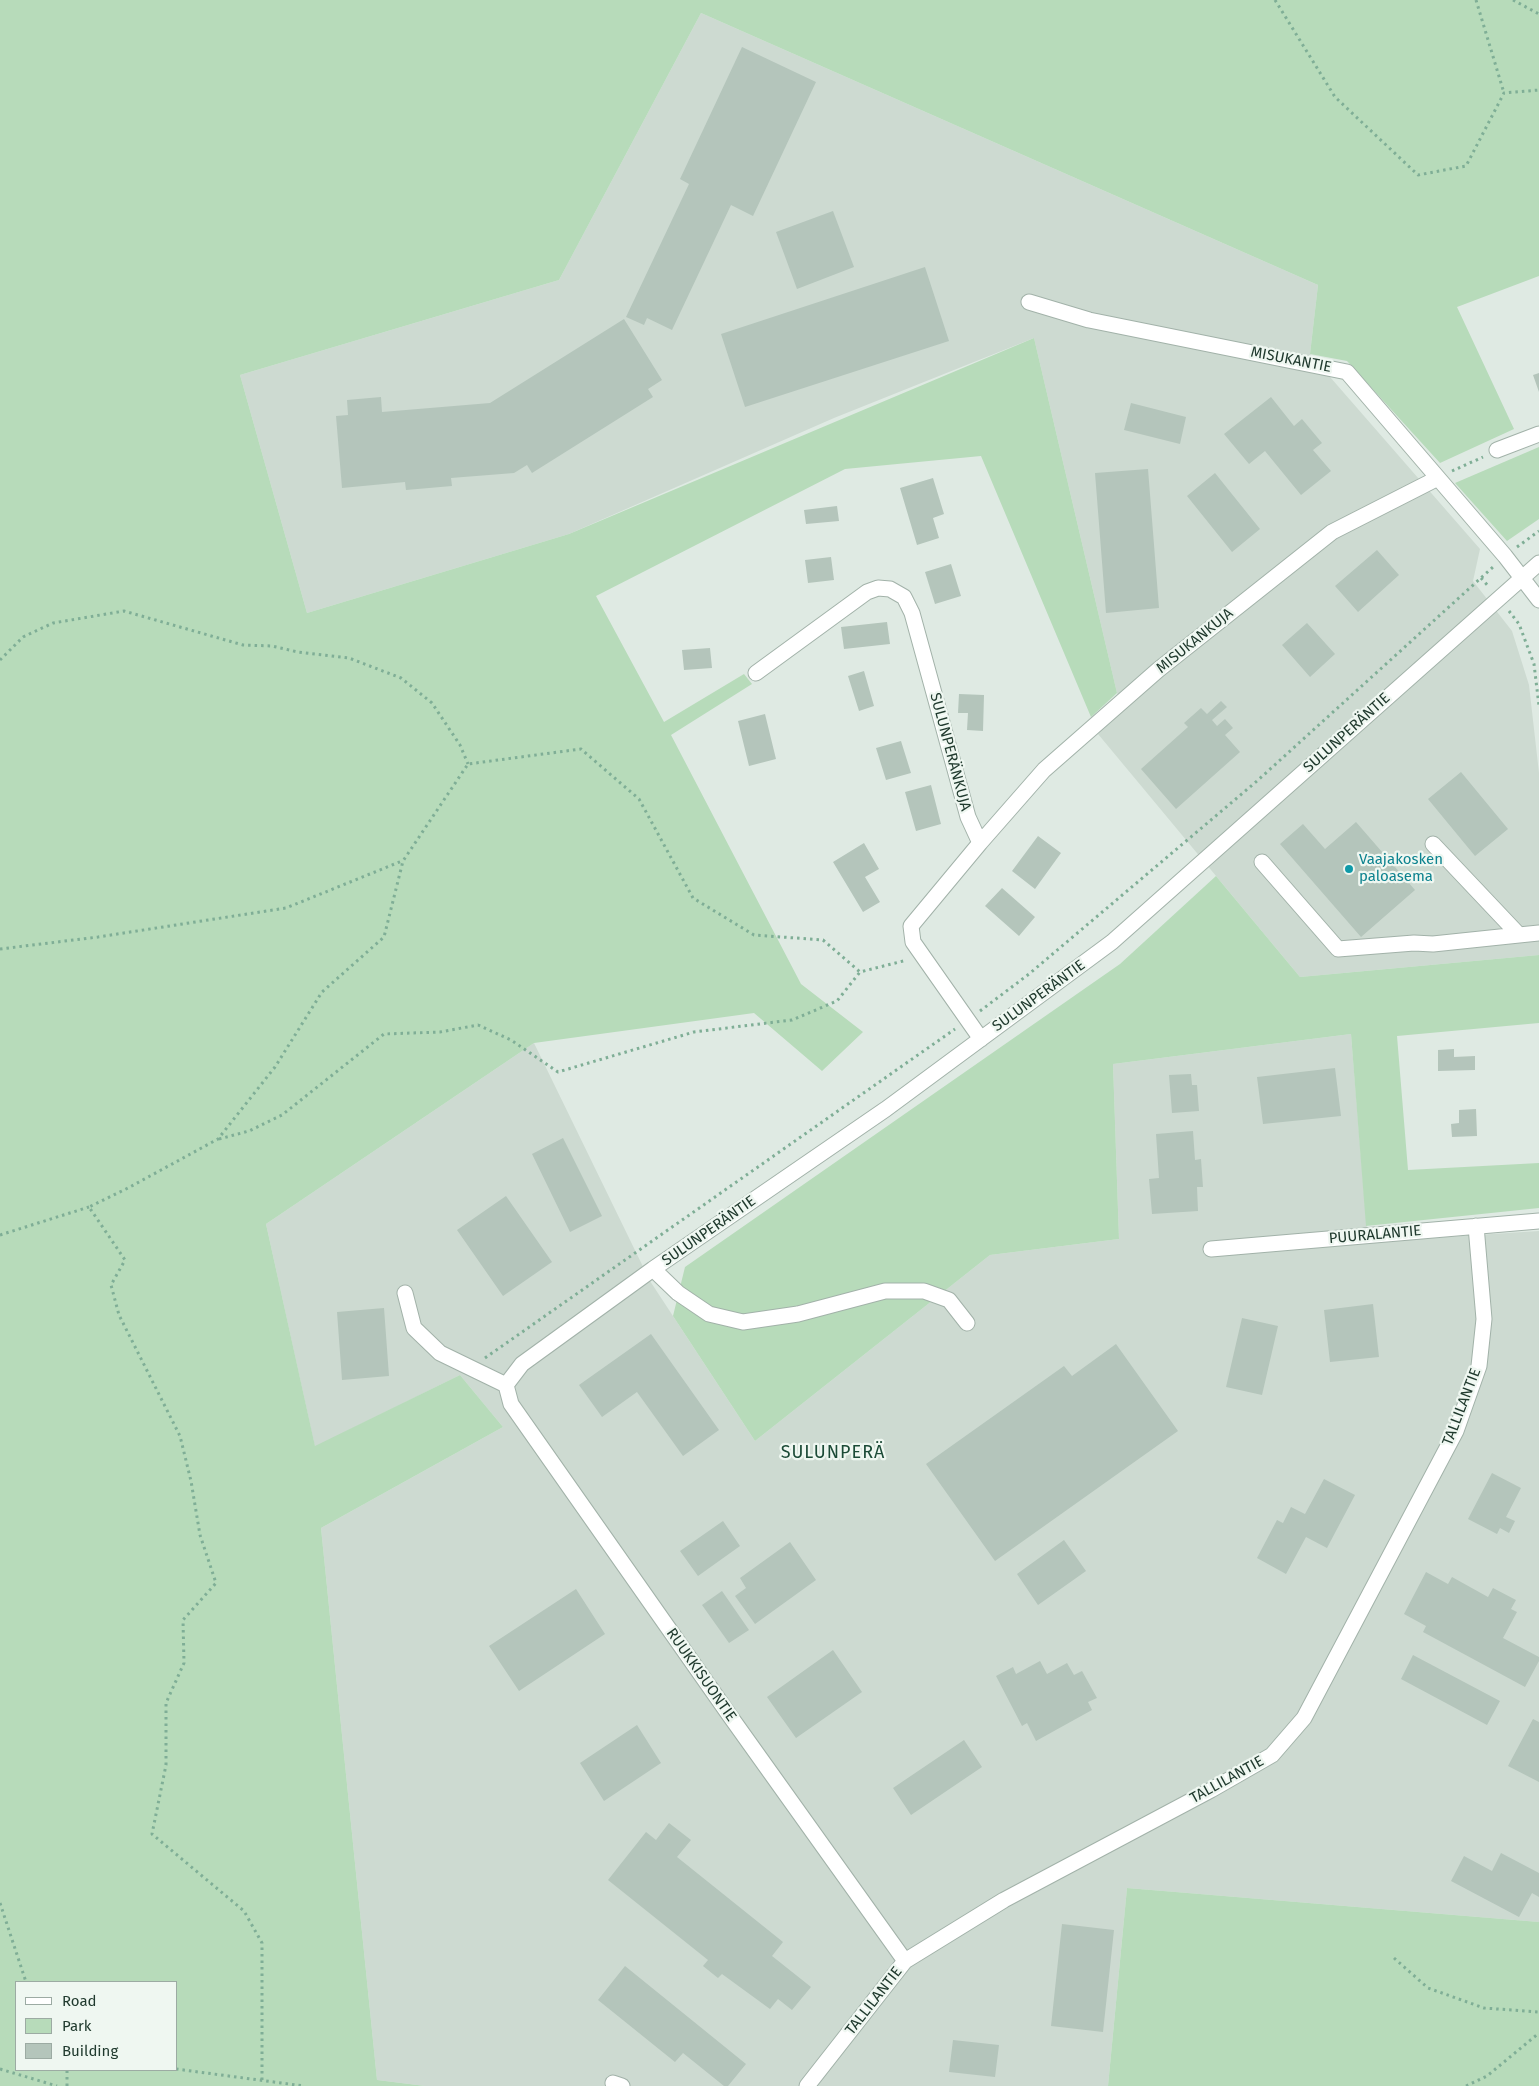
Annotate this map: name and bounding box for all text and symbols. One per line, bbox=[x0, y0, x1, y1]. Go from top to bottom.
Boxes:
street label: MISUKANTIE bbox=[1249, 343, 1333, 377]
street label: MISUKANKUJA bbox=[1153, 605, 1237, 677]
street label: SULUNPERÄNTIE bbox=[1300, 689, 1394, 777]
street label: SULUNPERÄNKUJA bbox=[926, 691, 974, 813]
place label: Vaajakosken paloasema bbox=[1359, 851, 1443, 886]
marker: Vaajakosken paloasema bbox=[1343, 863, 1355, 875]
street label: SULUNPERÄNTIE bbox=[989, 956, 1089, 1036]
street label: SULUNPERÄNTIE bbox=[659, 1192, 759, 1270]
street label: PUURALANTIE bbox=[1328, 1222, 1422, 1248]
street label: TALLILANTIE bbox=[1439, 1366, 1485, 1448]
district label: SULUNPERÄ bbox=[780, 1442, 886, 1464]
street label: RUUKKISUONTIE bbox=[662, 1625, 740, 1725]
street label: TALLILANTIE bbox=[1187, 1752, 1267, 1808]
street label: TALLILANTIE bbox=[842, 1963, 906, 2039]
legend bbox=[15, 1981, 178, 2071]
text: Road bbox=[62, 1992, 97, 2010]
text: Park bbox=[62, 2017, 92, 2035]
text: Building bbox=[62, 2042, 118, 2060]

